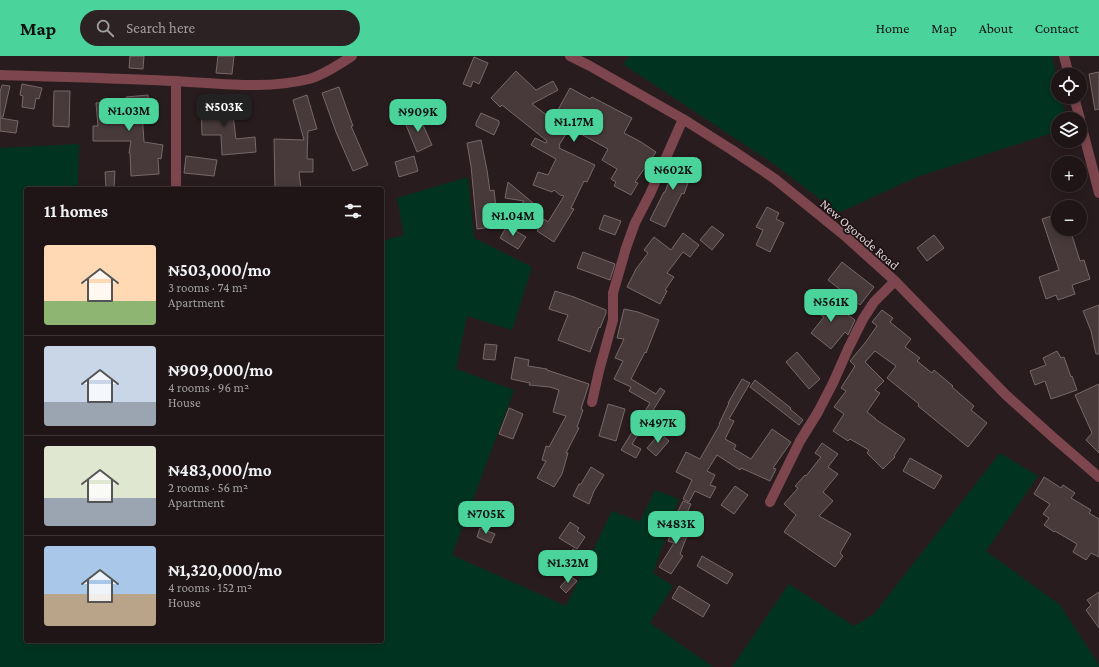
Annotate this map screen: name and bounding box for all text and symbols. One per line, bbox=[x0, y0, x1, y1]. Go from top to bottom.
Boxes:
search box bbox=[80, 10, 360, 46]
icon: search bbox=[94, 17, 116, 39]
text: Map bbox=[20, 18, 56, 39]
text: Search here bbox=[126, 20, 195, 36]
text: Home bbox=[876, 20, 909, 36]
text: Map bbox=[931, 20, 957, 36]
text: About bbox=[979, 20, 1013, 36]
text: Contact bbox=[1035, 20, 1079, 36]
map controls bbox=[1051, 68, 1087, 236]
button: locate bbox=[1051, 68, 1087, 104]
pin: ₦503K bbox=[196, 94, 252, 128]
pin: ₦1.03M bbox=[96, 98, 162, 132]
text: ₦503K bbox=[205, 99, 243, 114]
pin: ₦909K bbox=[390, 99, 446, 133]
text: ₦1.03M bbox=[108, 103, 150, 118]
text: ₦909K bbox=[398, 104, 438, 119]
pin: ₦1.17M bbox=[541, 109, 607, 143]
button: layers bbox=[1051, 112, 1087, 148]
text: ₦1.17M bbox=[554, 114, 594, 129]
button: + bbox=[1051, 156, 1087, 192]
pin: ₦602K bbox=[645, 157, 701, 191]
text: ₦602K bbox=[654, 162, 692, 177]
street label: New Ogorode Road bbox=[817, 196, 902, 273]
icon: filters bbox=[342, 200, 364, 222]
button: − bbox=[1051, 200, 1087, 236]
text: 11 homes bbox=[44, 202, 108, 221]
pin: ₦1.04M bbox=[480, 203, 546, 237]
text: ₦1.04M bbox=[491, 208, 535, 223]
icon: home bbox=[76, 261, 124, 309]
text: ₦503,000/mo bbox=[168, 261, 271, 280]
text: 3 rooms · 74 m² bbox=[168, 280, 248, 295]
pin: ₦561K bbox=[803, 289, 859, 323]
text: ₦561K bbox=[813, 294, 849, 309]
text: Apartment bbox=[168, 295, 225, 310]
text: ₦909,000/mo bbox=[168, 361, 273, 380]
icon: home bbox=[76, 362, 124, 410]
text: 4 rooms · 96 m² bbox=[168, 380, 249, 395]
text: House bbox=[168, 395, 201, 410]
pin: ₦497K bbox=[630, 410, 686, 444]
text: ₦497K bbox=[639, 415, 677, 430]
text: ₦483,000/mo bbox=[168, 461, 272, 480]
icon: home bbox=[76, 462, 124, 510]
text: 2 rooms · 56 m² bbox=[168, 480, 248, 495]
text: Apartment bbox=[168, 495, 225, 510]
pin: ₦705K bbox=[458, 501, 514, 535]
text: ₦705K bbox=[467, 506, 505, 521]
pin: ₦483K bbox=[648, 511, 704, 545]
text: ₦483K bbox=[657, 516, 695, 531]
pin: ₦1.32M bbox=[535, 550, 601, 584]
text: ₦1.32M bbox=[547, 555, 589, 570]
text: ₦1,320,000/mo bbox=[168, 561, 282, 580]
icon: home bbox=[76, 562, 124, 610]
text: 4 rooms · 152 m² bbox=[168, 580, 252, 595]
text: House bbox=[168, 595, 201, 610]

